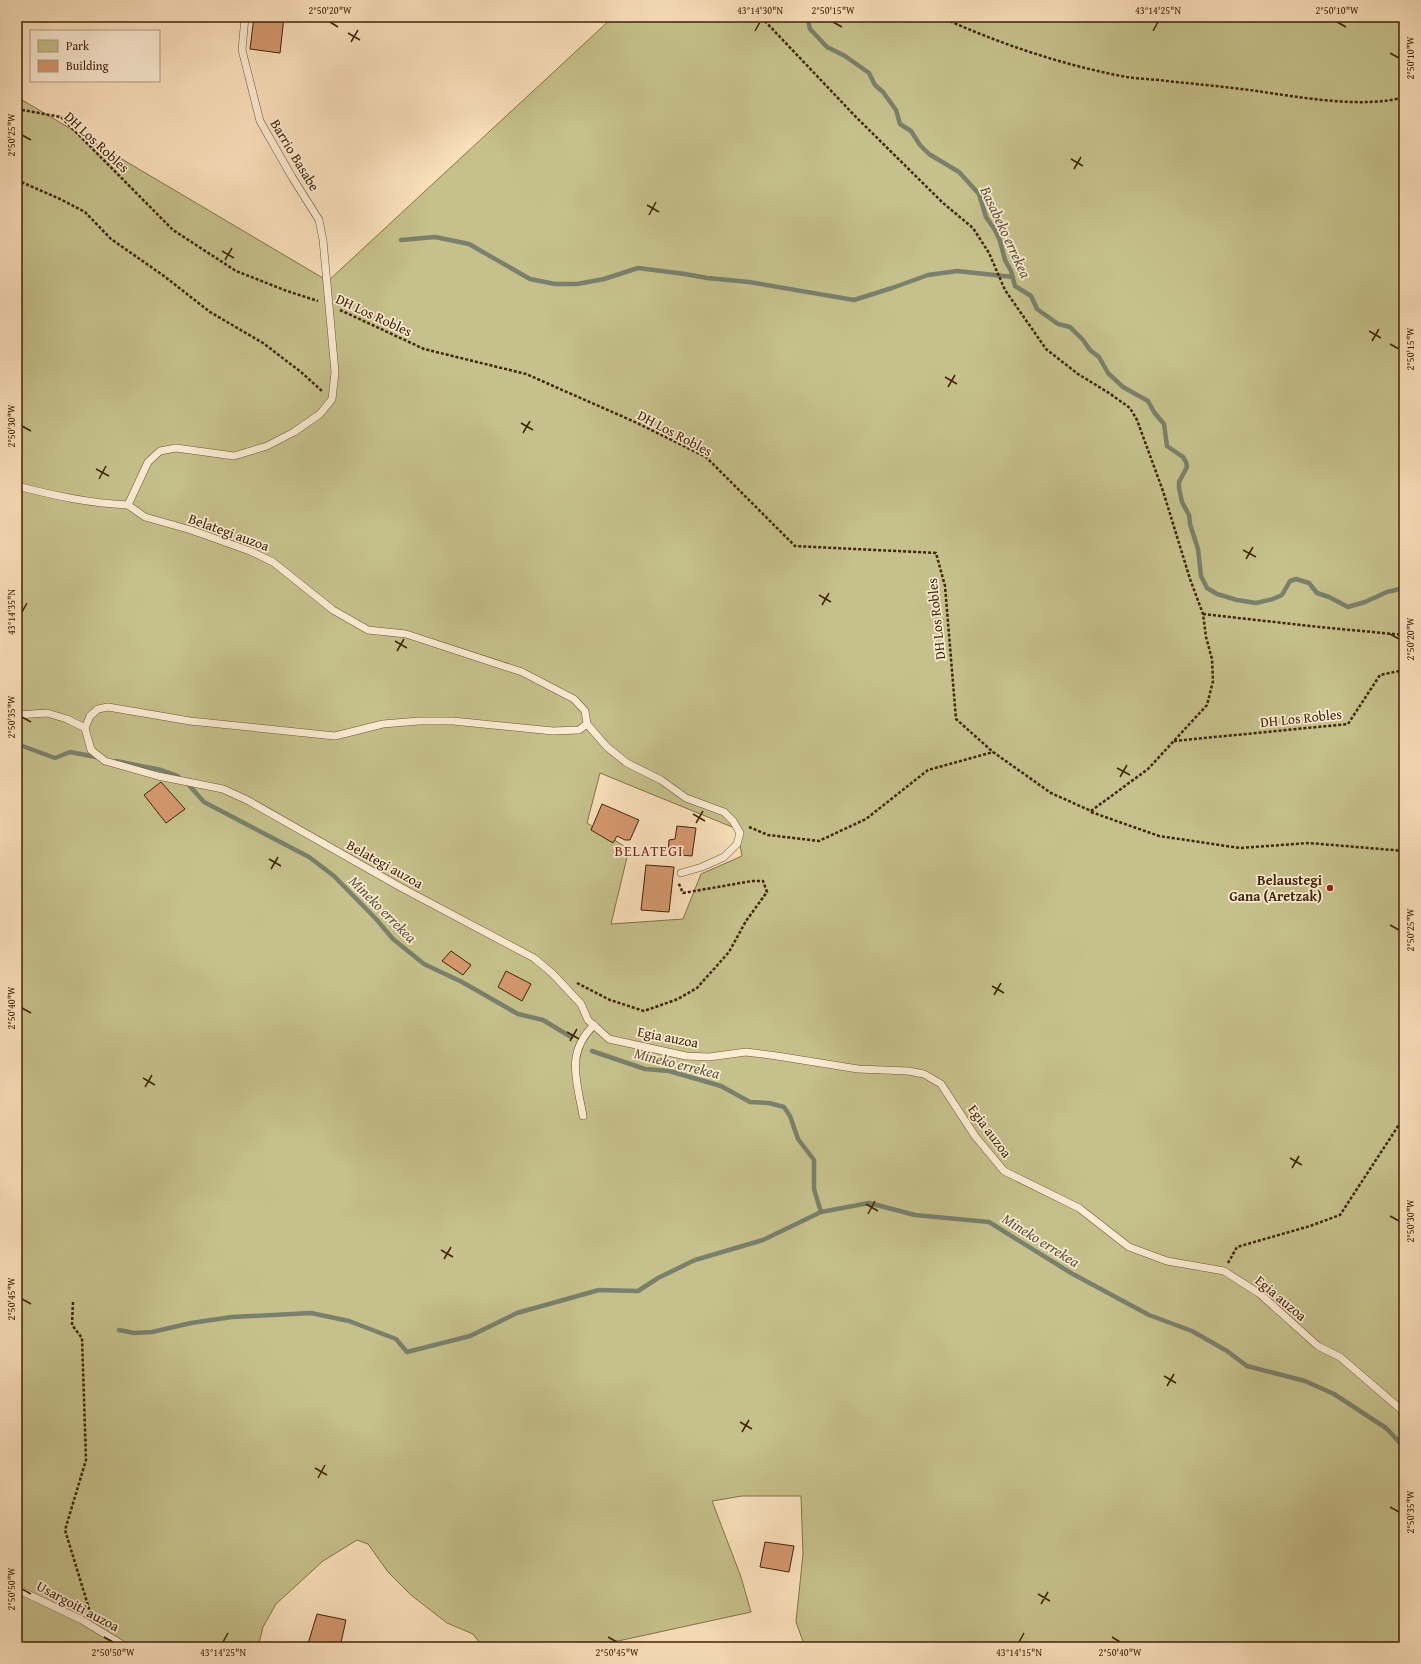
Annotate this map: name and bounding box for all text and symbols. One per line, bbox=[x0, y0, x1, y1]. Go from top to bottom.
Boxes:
text: 2°50'20"W bbox=[308, 3, 352, 18]
text: 43°14'30"N bbox=[737, 3, 783, 18]
text: 2°50'15"W bbox=[811, 3, 855, 18]
text: 43°14'25"N bbox=[1135, 3, 1181, 18]
text: 2°50'10"W bbox=[1315, 3, 1359, 18]
legend bbox=[30, 30, 160, 82]
text: 2°50'10"W bbox=[1403, 36, 1418, 80]
text: Park bbox=[66, 37, 90, 54]
text: Building bbox=[66, 57, 109, 74]
street label: DH Los Robles bbox=[60, 107, 134, 177]
text: 2°50'25"W bbox=[4, 113, 19, 157]
street label: Barrio Basabe bbox=[266, 115, 325, 195]
water label: Basabeko errekea bbox=[975, 182, 1036, 281]
street label: DH Los Robles bbox=[333, 289, 415, 341]
text: 2°50'15"W bbox=[1403, 327, 1418, 371]
text: 2°50'30"W bbox=[4, 404, 19, 448]
street label: DH Los Robles bbox=[634, 405, 716, 461]
street label: Belategi auzoa bbox=[186, 508, 273, 556]
street label: DH Los Robles bbox=[922, 577, 950, 661]
text: 43°14'35"N bbox=[4, 589, 19, 635]
text: 2°50'20"W bbox=[1403, 617, 1418, 661]
text: 2°50'35"W bbox=[4, 695, 19, 739]
street label: DH Los Robles bbox=[1259, 704, 1343, 732]
street label: Belategi auzoa bbox=[343, 835, 427, 893]
district label: BELATEGI bbox=[614, 840, 684, 861]
place label: Belaustegi Gana (Aretzak) bbox=[1229, 870, 1323, 906]
water label: Mineko errekea bbox=[345, 871, 421, 947]
marker: Belaustegi Gana (Aretzak) bbox=[1325, 883, 1335, 893]
text: 2°50'25"W bbox=[1403, 908, 1418, 952]
text: 2°50'40"W bbox=[4, 986, 19, 1030]
street label: Egia auzoa bbox=[636, 1021, 701, 1053]
water label: Mineko errekea bbox=[632, 1042, 722, 1084]
street label: Egia auzoa bbox=[963, 1100, 1017, 1162]
text: 2°50'30"W bbox=[1403, 1199, 1418, 1243]
water label: Mineko errekea bbox=[998, 1208, 1084, 1272]
street label: Egia auzoa bbox=[1251, 1270, 1311, 1326]
text: 2°50'45"W bbox=[4, 1277, 19, 1321]
text: 2°50'35"W bbox=[1403, 1490, 1418, 1534]
text: 2°50'50"W bbox=[4, 1567, 19, 1611]
street label: Usargoiti auzoa bbox=[33, 1576, 123, 1636]
text: 2°50'50"W bbox=[91, 1645, 135, 1660]
text: 43°14'25"N bbox=[200, 1645, 246, 1660]
text: 2°50'45"W bbox=[595, 1645, 639, 1660]
text: 43°14'15"N bbox=[996, 1645, 1042, 1660]
text: 2°50'40"W bbox=[1098, 1645, 1142, 1660]

